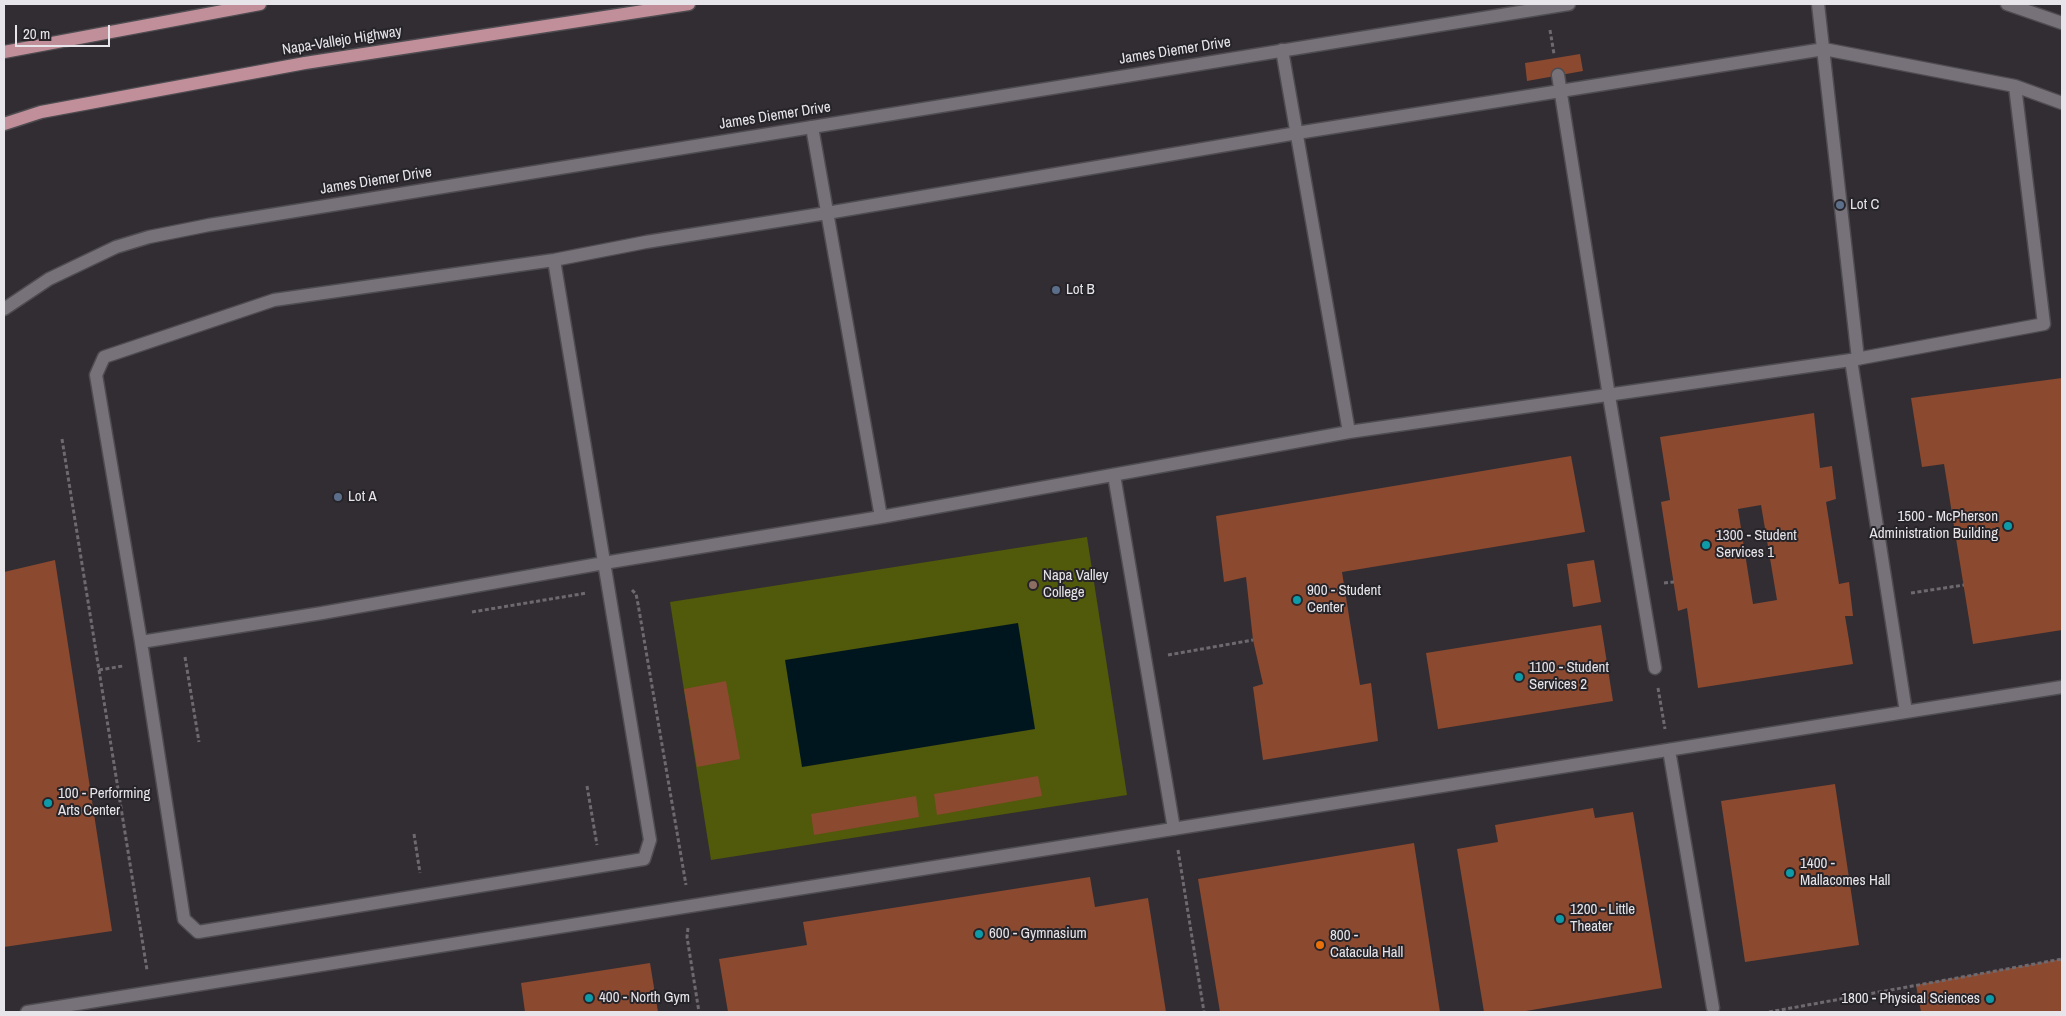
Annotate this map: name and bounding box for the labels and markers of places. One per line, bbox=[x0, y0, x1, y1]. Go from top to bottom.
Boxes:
place label: Lot C bbox=[1850, 196, 1879, 214]
marker: Lot C bbox=[1834, 199, 1846, 211]
place label: Lot B bbox=[1066, 281, 1095, 299]
marker: Lot B bbox=[1050, 284, 1062, 296]
place label: Lot A bbox=[348, 488, 377, 506]
marker: Lot A bbox=[332, 491, 344, 503]
place label: 1500 - McPherson Administration Building bbox=[1869, 508, 1998, 543]
marker: 1500 - McPherson Administration Building bbox=[2002, 520, 2014, 532]
place label: 1300 - Student Services 1 bbox=[1716, 527, 1797, 562]
marker: 1300 - Student Services 1 bbox=[1700, 539, 1712, 551]
place label: Napa Valley College bbox=[1043, 567, 1108, 602]
marker: Napa Valley College bbox=[1027, 579, 1039, 591]
place label: 900 - Student Center bbox=[1307, 582, 1381, 617]
marker: 900 - Student Center bbox=[1291, 594, 1303, 606]
place label: 1100 - Student Services 2 bbox=[1529, 659, 1609, 694]
marker: 1100 - Student Services 2 bbox=[1513, 671, 1525, 683]
place label: 100 - Performing Arts Center bbox=[58, 785, 150, 820]
marker: 100 - Performing Arts Center bbox=[42, 797, 54, 809]
place label: 1400 - Mallacomes Hall bbox=[1800, 855, 1890, 890]
marker: 1400 - Mallacomes Hall bbox=[1784, 867, 1796, 879]
place label: 1200 - Little Theater bbox=[1570, 901, 1635, 936]
marker: 1200 - Little Theater bbox=[1554, 913, 1566, 925]
place label: 600 - Gymnasium bbox=[989, 925, 1087, 943]
place label: 800 - Catacula Hall bbox=[1330, 927, 1403, 962]
marker: 600 - Gymnasium bbox=[973, 928, 985, 940]
marker: 800 - Catacula Hall bbox=[1314, 939, 1326, 951]
place label: 400 - North Gym bbox=[599, 989, 690, 1007]
place label: 1800 - Physical Sciences bbox=[1841, 990, 1980, 1008]
marker: 400 - North Gym bbox=[583, 992, 595, 1004]
marker: 1800 - Physical Sciences bbox=[1984, 993, 1996, 1005]

